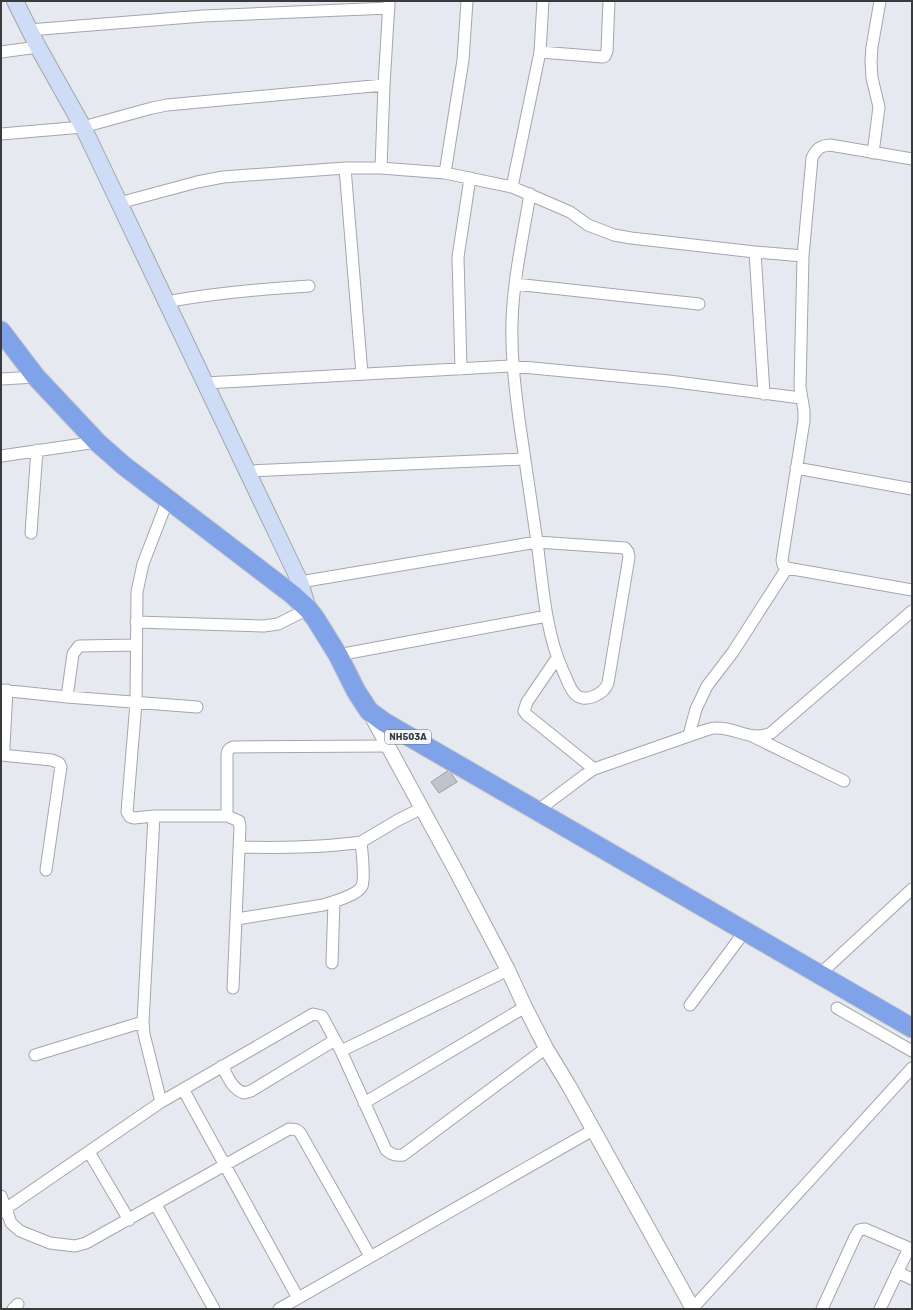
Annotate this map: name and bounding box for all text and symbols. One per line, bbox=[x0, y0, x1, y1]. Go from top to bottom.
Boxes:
road number: NH503A bbox=[385, 730, 431, 744]

